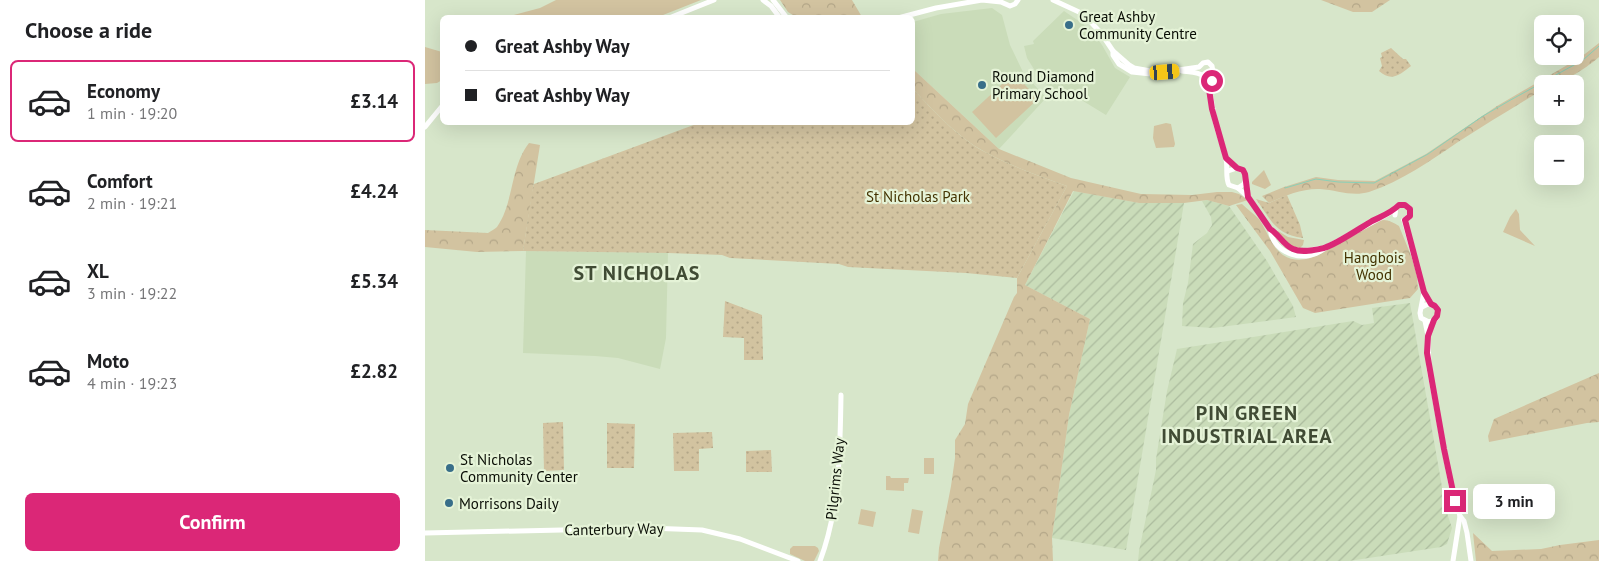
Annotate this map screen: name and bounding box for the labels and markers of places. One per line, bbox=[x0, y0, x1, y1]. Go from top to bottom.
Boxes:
place label: Great Ashby Community Centre bbox=[1079, 7, 1197, 43]
marker: Great Ashby Community Centre bbox=[1063, 19, 1075, 31]
place label: Round Diamond Primary School bbox=[992, 67, 1094, 103]
marker: Round Diamond Primary School bbox=[976, 79, 988, 91]
place label: St Nicholas Community Center bbox=[460, 450, 578, 486]
marker: St Nicholas Community Center bbox=[444, 462, 456, 474]
place label: Morrisons Daily bbox=[459, 494, 559, 513]
marker: Morrisons Daily bbox=[443, 497, 455, 509]

